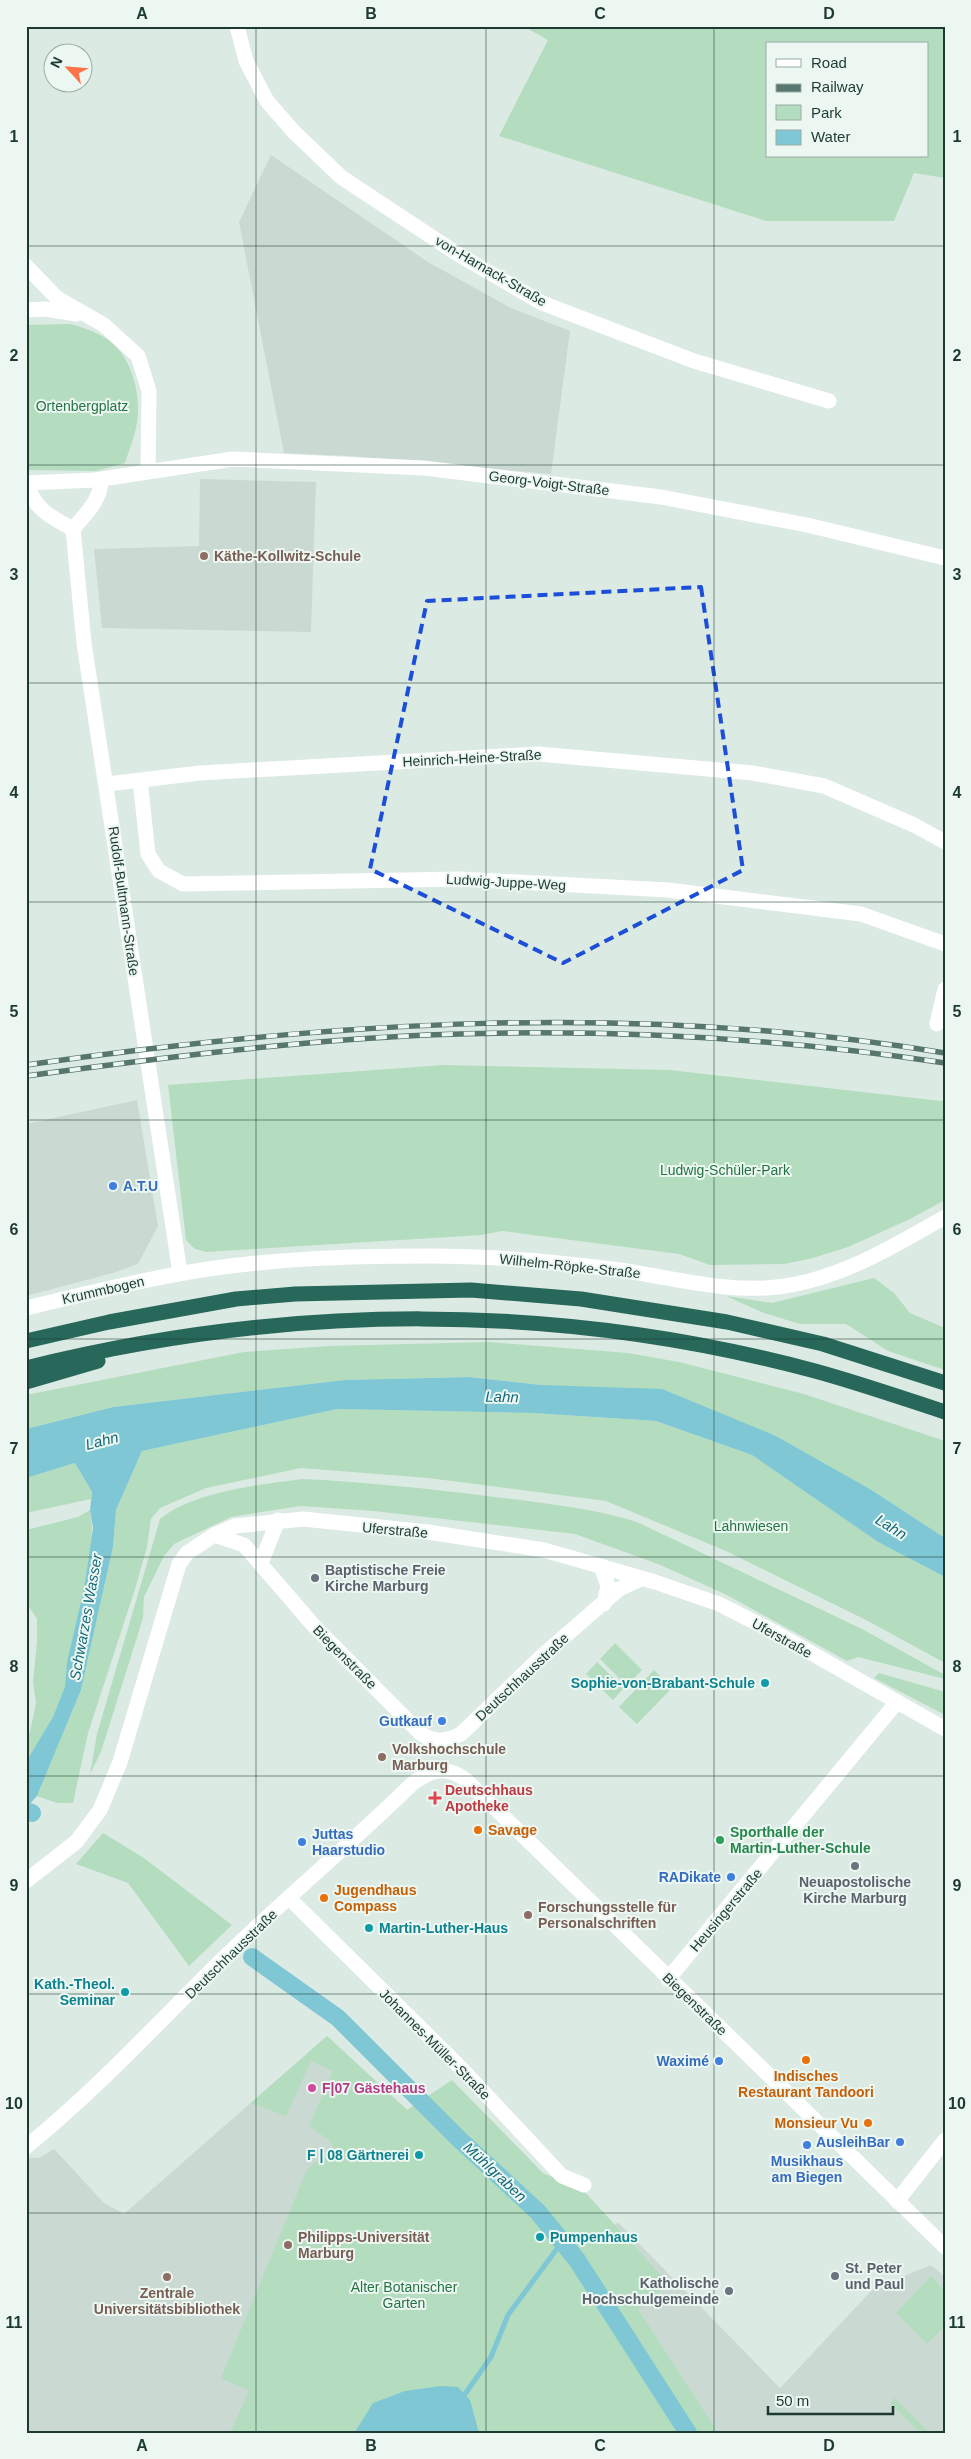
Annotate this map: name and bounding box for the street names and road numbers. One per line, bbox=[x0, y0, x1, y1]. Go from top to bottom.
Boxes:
street label: von-Harnack-Straße bbox=[432, 233, 550, 310]
street label: Georg-Voigt-Straße bbox=[488, 468, 610, 498]
street label: Heinrich-Heine-Straße bbox=[402, 746, 542, 770]
street label: Rudolf-Bultmann-Straße bbox=[106, 825, 142, 977]
street label: Ludwig-Juppe-Weg bbox=[445, 871, 567, 893]
street label: Wilhelm-Röpke-Straße bbox=[499, 1251, 641, 1281]
street label: Krummbogen bbox=[60, 1273, 146, 1307]
street label: Uferstraße bbox=[361, 1519, 429, 1541]
street label: Uferstraße bbox=[749, 1615, 815, 1661]
street label: Biegenstraße bbox=[310, 1622, 380, 1692]
street label: Deutschhausstraße bbox=[472, 1630, 572, 1724]
street label: Heusingerstraße bbox=[687, 1865, 766, 1955]
street label: Deutschhausstraße bbox=[182, 1906, 280, 2002]
street label: Biegenstraße bbox=[659, 1969, 731, 2039]
street label: Johannes-Müller-Straße bbox=[376, 1985, 494, 2103]

